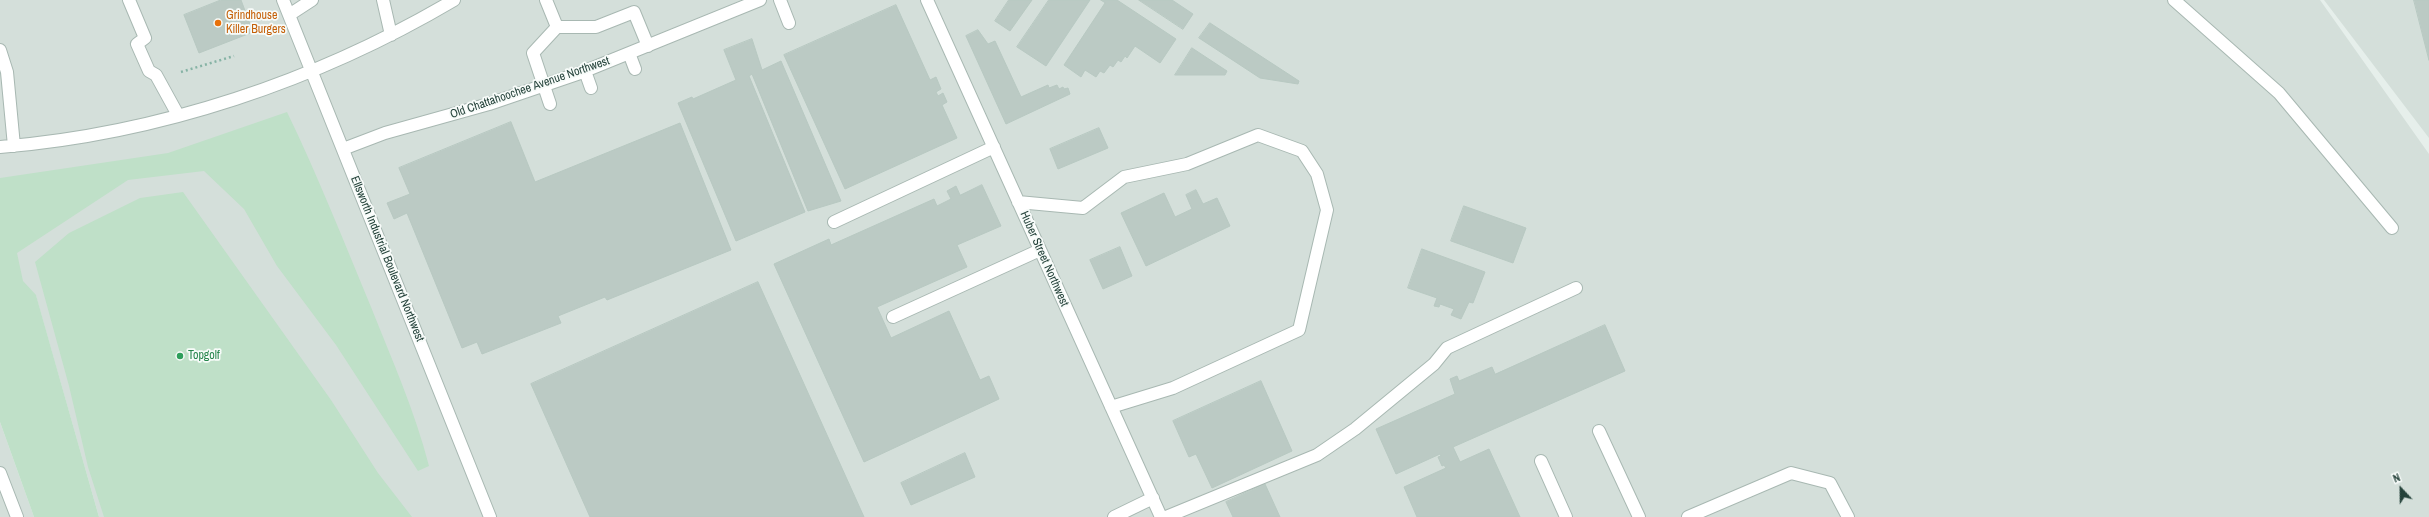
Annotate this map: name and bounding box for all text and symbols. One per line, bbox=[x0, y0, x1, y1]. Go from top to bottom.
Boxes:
place label: Grindhouse Killer Burgers bbox=[226, 9, 286, 37]
marker: Grindhouse Killer Burgers bbox=[213, 18, 223, 28]
street label: Old Chattahoochee Avenue Northwest bbox=[448, 54, 612, 122]
street label: Ellsworth Industrial Boulevard Northwest bbox=[347, 174, 427, 344]
street label: Huber Street Northwest bbox=[1017, 209, 1071, 309]
place label: Topgolf bbox=[188, 349, 220, 363]
marker: Topgolf bbox=[175, 351, 185, 361]
north arrow bbox=[2381, 469, 2421, 509]
text: N bbox=[2391, 470, 2402, 486]

